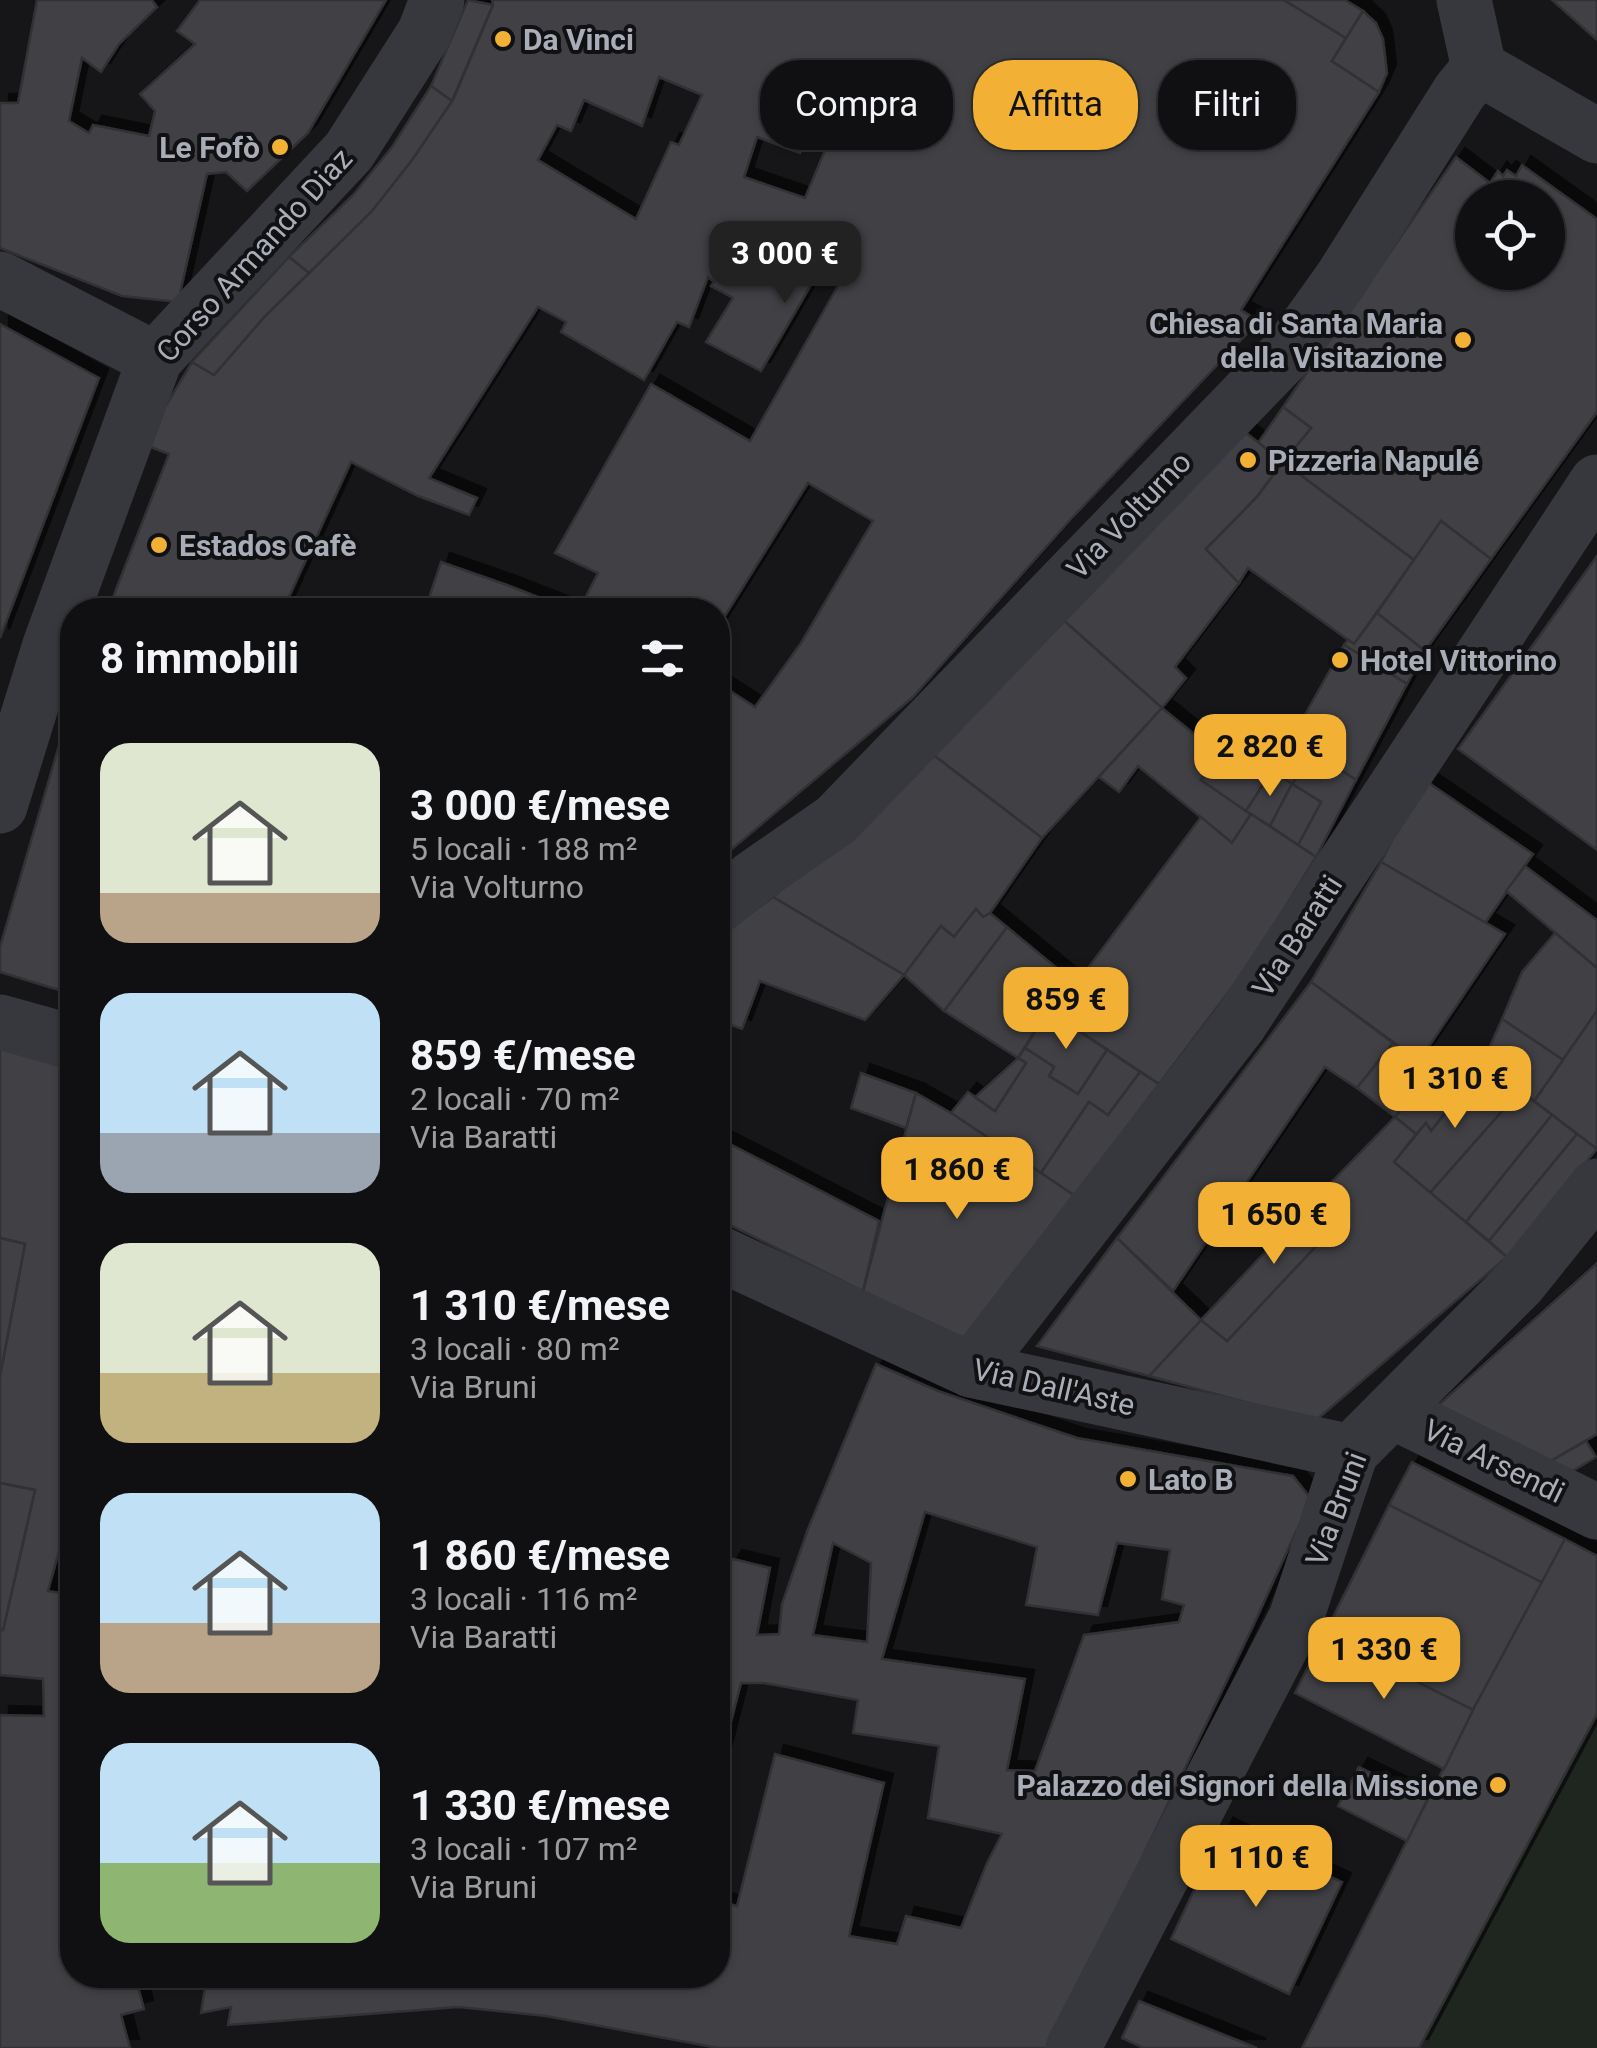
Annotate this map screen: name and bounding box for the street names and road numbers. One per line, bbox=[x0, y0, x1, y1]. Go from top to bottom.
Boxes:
street label: Corso Armando Diaz bbox=[149, 141, 359, 369]
street label: Via Volturno bbox=[1060, 444, 1198, 586]
street label: Via Baratti bbox=[1245, 869, 1349, 1003]
street label: Via Dall'Aste bbox=[970, 1351, 1138, 1423]
street label: Via Arsendi bbox=[1418, 1412, 1570, 1510]
street label: Via Bruni bbox=[1298, 1447, 1374, 1571]

